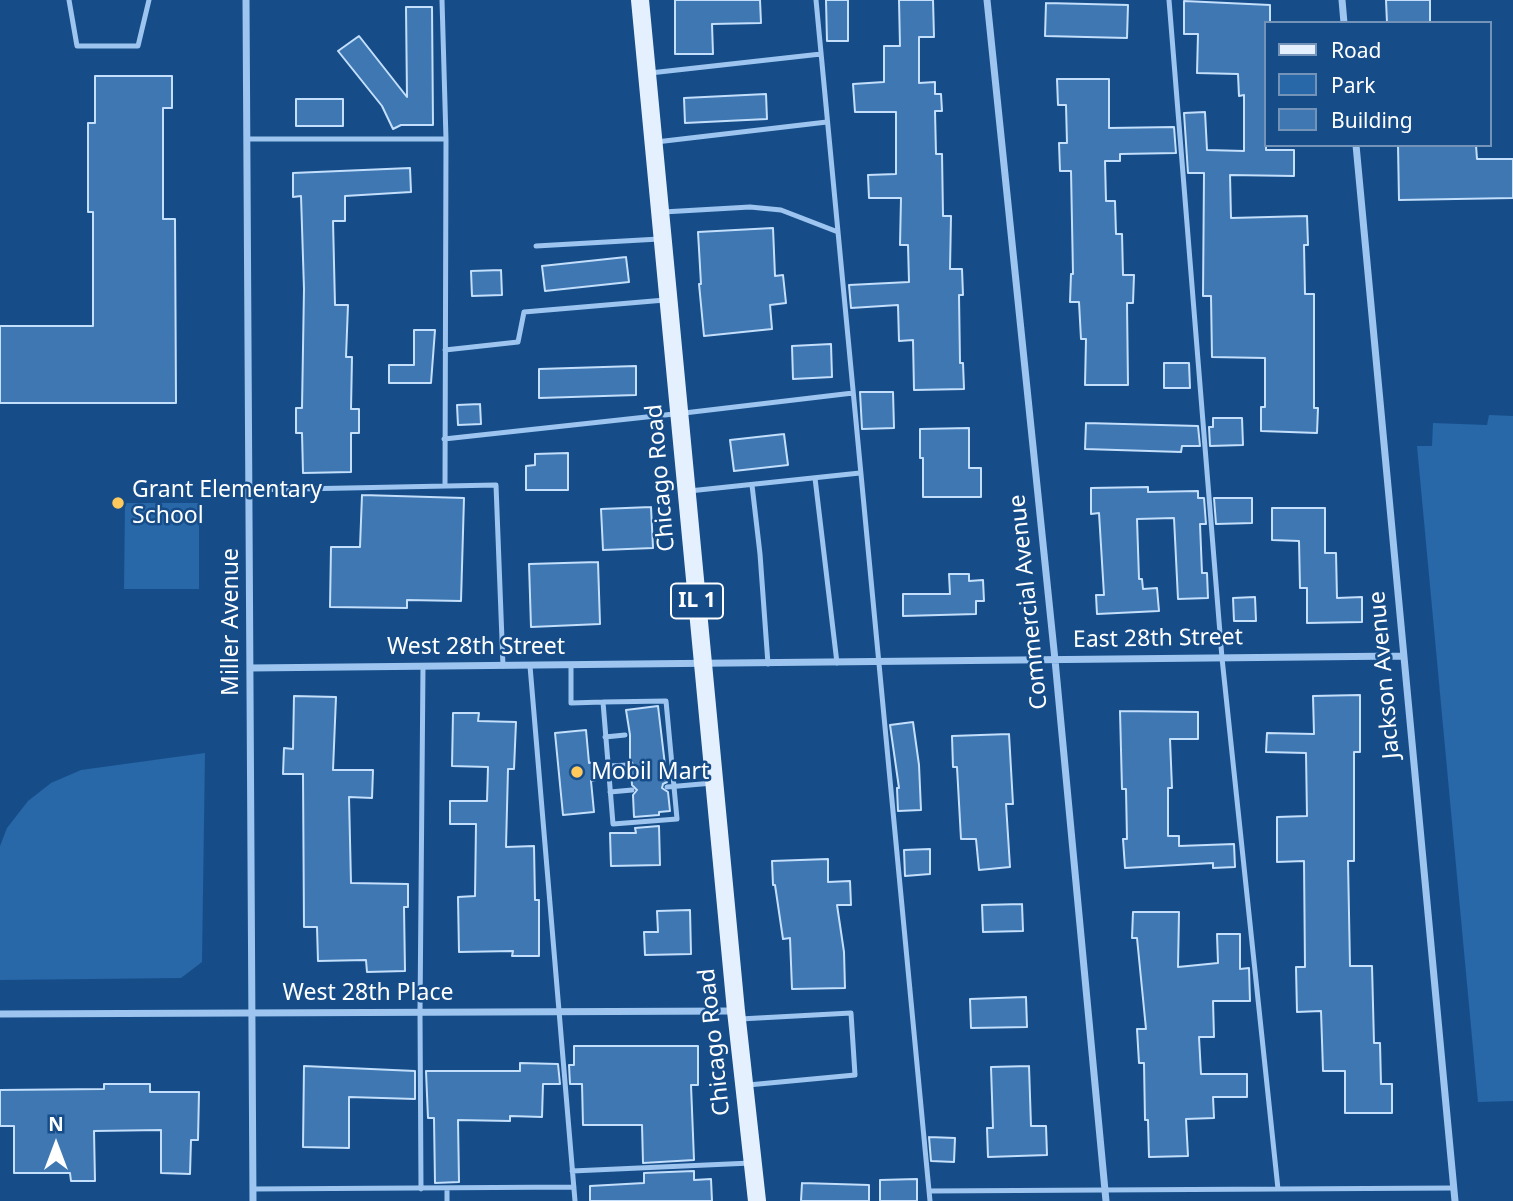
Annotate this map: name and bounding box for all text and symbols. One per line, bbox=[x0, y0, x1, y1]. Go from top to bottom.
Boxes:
legend bbox=[1264, 21, 1492, 147]
text: Road bbox=[1331, 36, 1381, 64]
text: Park bbox=[1331, 71, 1375, 99]
text: Building bbox=[1331, 106, 1413, 134]
street label: Chicago Road bbox=[641, 403, 681, 553]
place label: Grant Elementary School bbox=[132, 476, 322, 530]
street label: Commercial Avenue bbox=[1004, 493, 1054, 711]
marker: Grant Elementary School bbox=[110, 495, 126, 511]
street label: Miller Avenue bbox=[217, 548, 245, 696]
road number: IL 1 bbox=[671, 584, 723, 618]
street label: Jackson Avenue bbox=[1364, 590, 1406, 760]
street label: East 28th Street bbox=[1073, 624, 1243, 654]
street label: West 28th Street bbox=[387, 633, 565, 661]
place label: Mobil Mart bbox=[591, 758, 709, 786]
marker: Mobil Mart bbox=[569, 764, 585, 780]
street label: Chicago Road bbox=[694, 967, 736, 1117]
street label: West 28th Place bbox=[283, 979, 453, 1007]
north arrow bbox=[21, 1110, 91, 1180]
text: N bbox=[48, 1111, 64, 1137]

